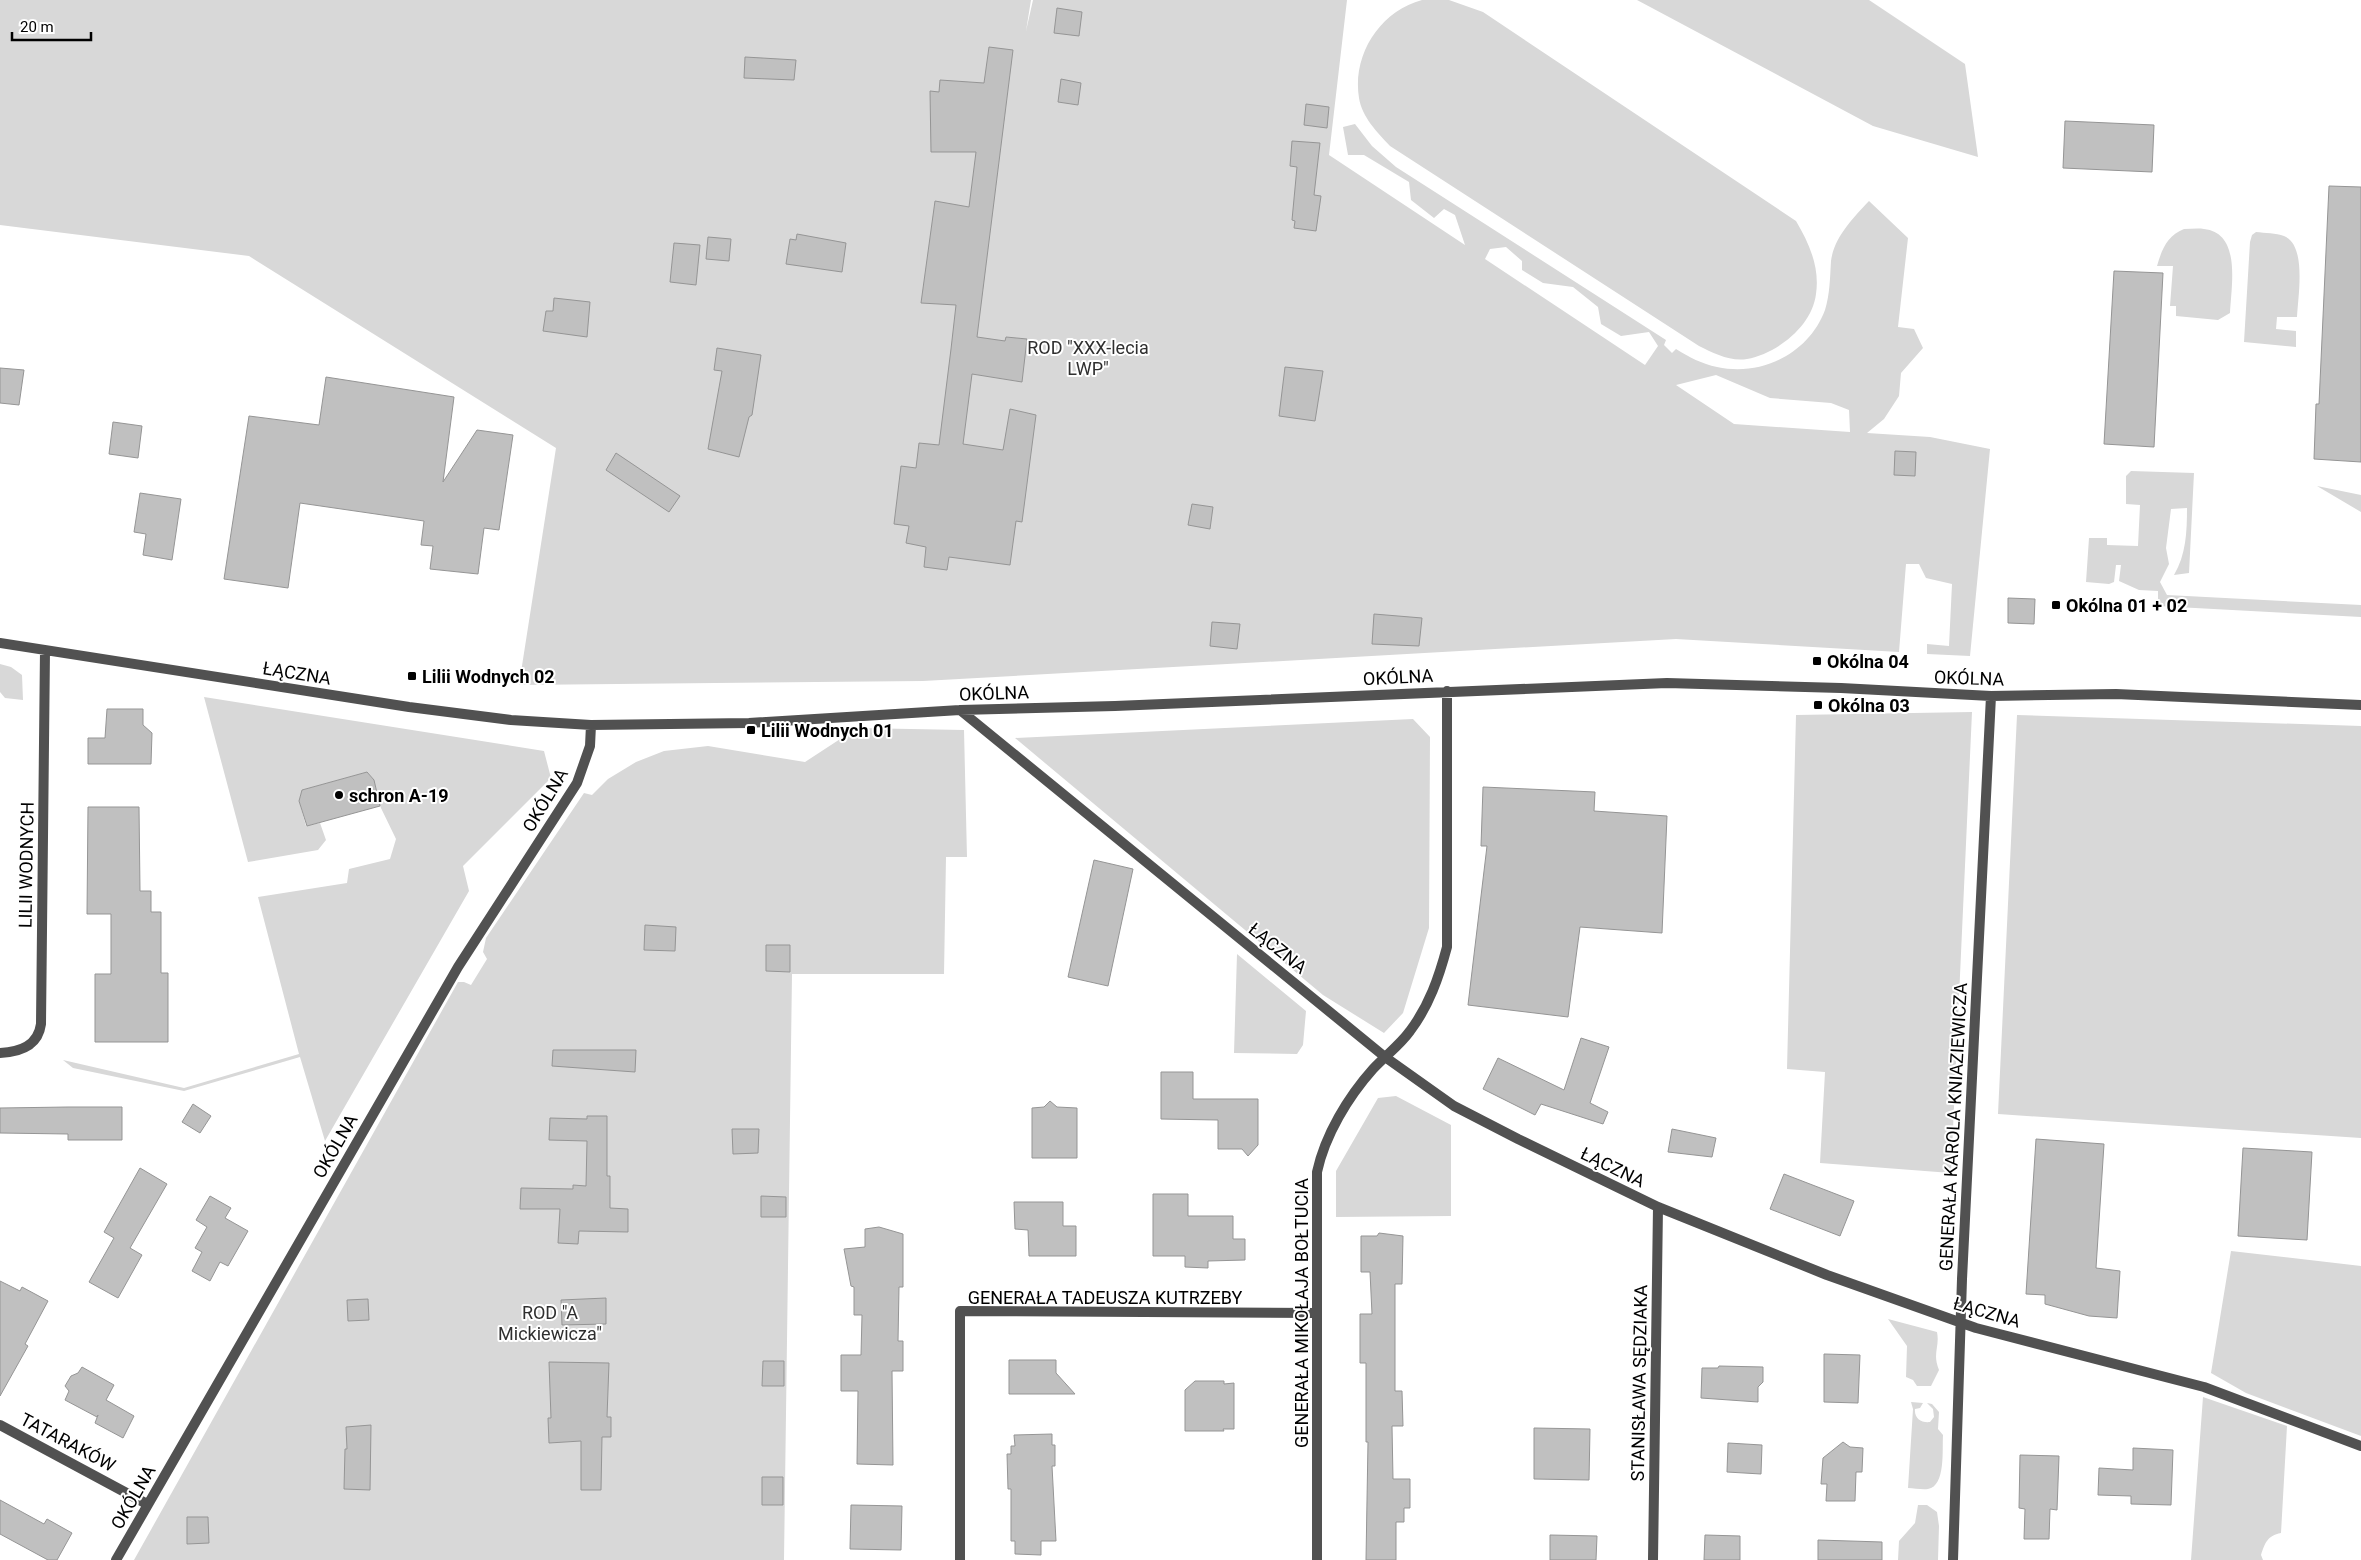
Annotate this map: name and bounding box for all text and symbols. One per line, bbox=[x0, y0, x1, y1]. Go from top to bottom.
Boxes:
scale bar bbox=[12, 10, 91, 42]
text: 20 m bbox=[20, 18, 54, 36]
park label: ROD "XXX-lecia LWP" bbox=[1027, 337, 1149, 379]
place label: Okólna 01 + 02 bbox=[2066, 595, 2187, 616]
marker: Okólna 01 + 02 bbox=[2050, 599, 2062, 611]
place label: Okólna 04 bbox=[1827, 651, 1909, 672]
marker: Okólna 04 bbox=[1811, 655, 1823, 667]
street label: ŁĄCZNA bbox=[261, 657, 333, 689]
street label: OKÓLNA bbox=[1362, 665, 1434, 689]
place label: Lilii Wodnych 02 bbox=[422, 666, 555, 687]
street label: OKÓLNA bbox=[1934, 666, 2005, 690]
marker: Lilii Wodnych 02 bbox=[406, 670, 418, 682]
street label: OKÓLNA bbox=[959, 681, 1030, 705]
place label: Okólna 03 bbox=[1828, 695, 1910, 716]
marker: Okólna 03 bbox=[1812, 699, 1824, 711]
place label: Lilii Wodnych 01 bbox=[761, 720, 894, 741]
marker: Lilii Wodnych 01 bbox=[745, 724, 757, 736]
street label: OKÓLNA bbox=[518, 764, 572, 836]
place label: schron A-19 bbox=[349, 785, 449, 806]
marker: schron A-19 bbox=[333, 789, 345, 801]
street label: LILII WODNYCH bbox=[14, 802, 38, 928]
street label: ŁĄCZNA bbox=[1245, 918, 1311, 978]
street label: GENERAŁA KAROLA KNIAZIEWICZA bbox=[1935, 982, 1971, 1272]
street label: OKÓLNA bbox=[308, 1110, 362, 1182]
street label: ŁĄCZNA bbox=[1578, 1143, 1649, 1192]
street label: GENERAŁA MIKOŁAJA BOŁTUCIA bbox=[1291, 1178, 1312, 1448]
street label: STANISŁAWA SĘDZIAKA bbox=[1627, 1284, 1651, 1482]
street label: GENERAŁA TADEUSZA KUTRZEBY bbox=[968, 1287, 1242, 1308]
street label: ŁĄCZNA bbox=[1951, 1292, 2023, 1332]
park label: ROD "A Mickiewicza" bbox=[498, 1302, 602, 1344]
street label: TATARAKÓW bbox=[17, 1408, 119, 1476]
street label: OKÓLNA bbox=[106, 1461, 160, 1533]

